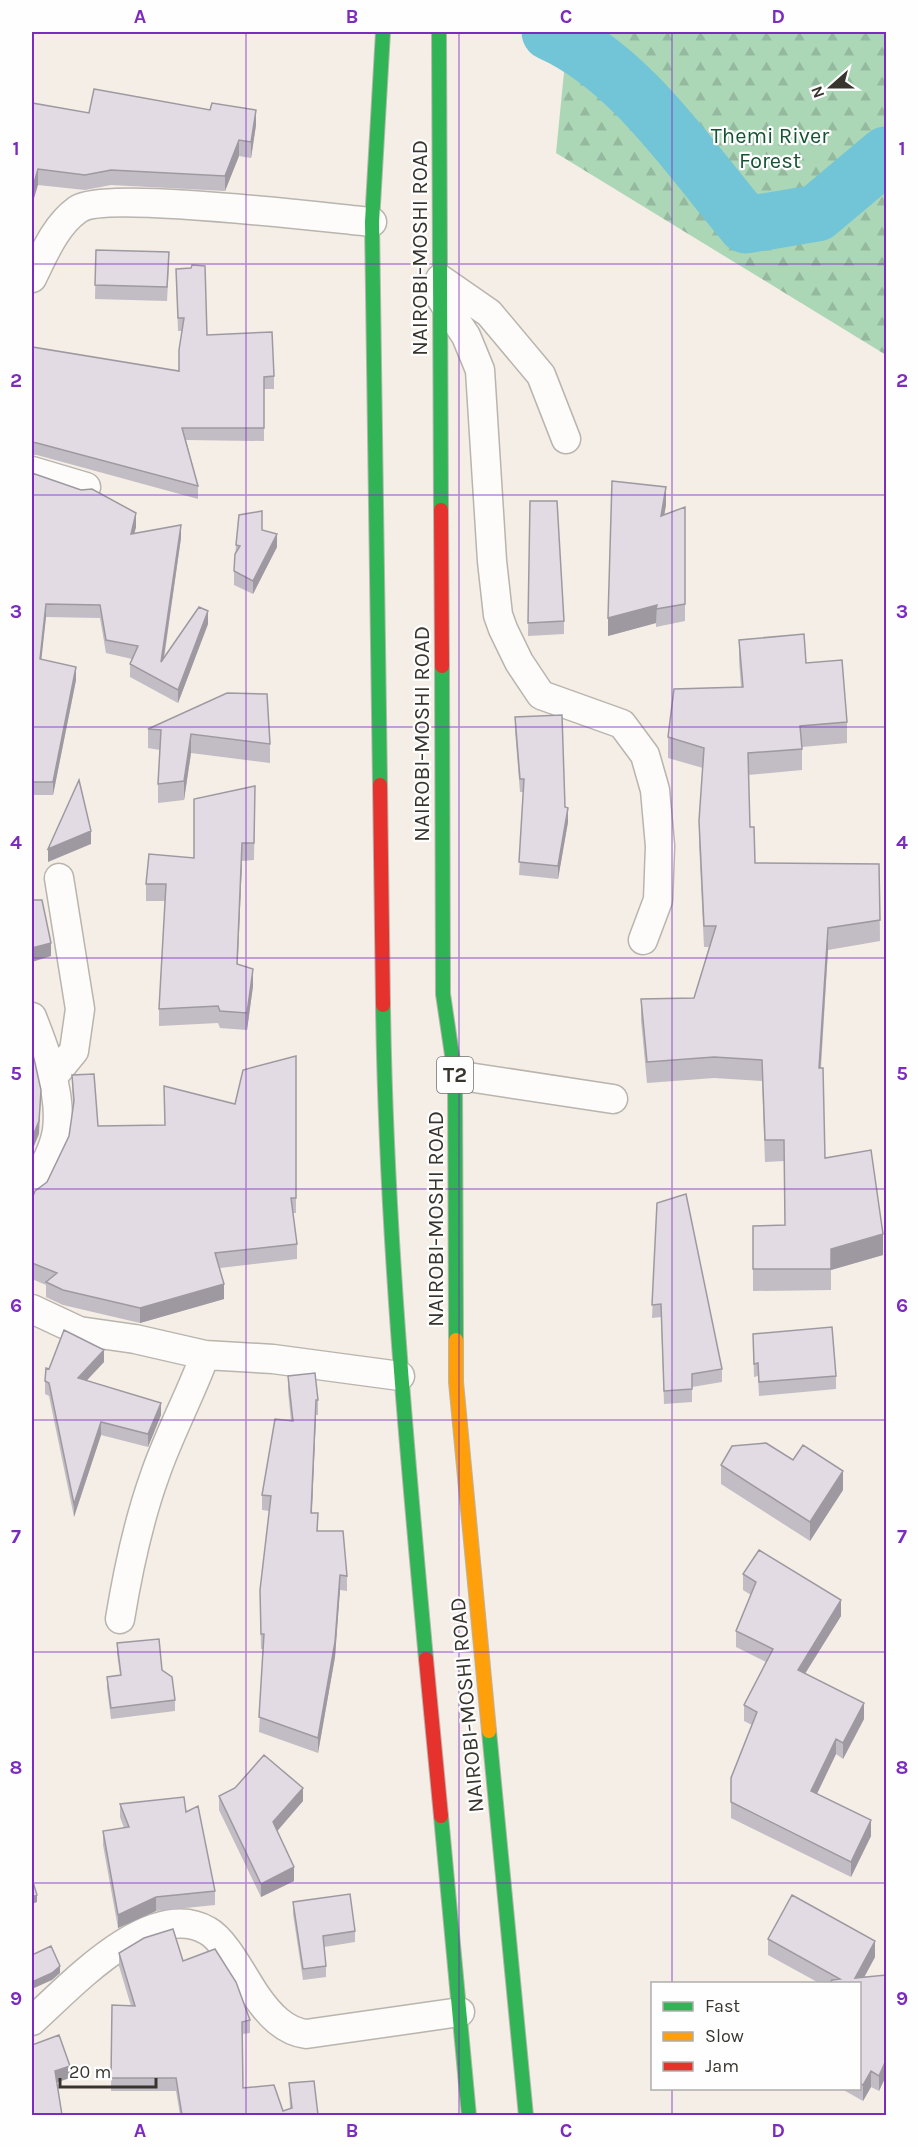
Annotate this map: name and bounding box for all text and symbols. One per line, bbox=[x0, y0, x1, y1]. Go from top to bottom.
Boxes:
text: A bbox=[134, 5, 147, 28]
text: B bbox=[346, 5, 358, 28]
text: C bbox=[560, 5, 572, 28]
text: D bbox=[771, 5, 785, 28]
north arrow bbox=[801, 57, 861, 117]
text: N bbox=[807, 83, 828, 101]
park label: Themi River Forest bbox=[711, 123, 829, 174]
text: 1 bbox=[12, 137, 20, 160]
text: 1 bbox=[898, 137, 906, 160]
street label: NAIROBI-MOSHI ROAD bbox=[407, 140, 433, 356]
text: 2 bbox=[10, 369, 22, 392]
text: 2 bbox=[896, 369, 908, 392]
text: 3 bbox=[10, 600, 22, 623]
text: 3 bbox=[896, 600, 908, 623]
street label: NAIROBI-MOSHI ROAD bbox=[409, 626, 435, 842]
text: 4 bbox=[10, 831, 22, 854]
text: 4 bbox=[896, 831, 908, 854]
road number: T2 bbox=[437, 1057, 473, 1093]
text: 5 bbox=[10, 1062, 22, 1085]
text: 5 bbox=[896, 1062, 908, 1085]
street label: NAIROBI-MOSHI ROAD bbox=[423, 1111, 449, 1327]
text: 6 bbox=[10, 1294, 22, 1317]
text: 6 bbox=[896, 1294, 908, 1317]
text: 7 bbox=[11, 1525, 21, 1548]
text: 7 bbox=[897, 1525, 907, 1548]
street label: NAIROBI-MOSHI ROAD bbox=[445, 1596, 489, 1814]
text: 8 bbox=[10, 1756, 22, 1779]
text: 8 bbox=[896, 1756, 908, 1779]
legend bbox=[651, 1982, 861, 2090]
text: 9 bbox=[10, 1987, 22, 2010]
text: 9 bbox=[896, 1987, 908, 2010]
text: Fast bbox=[705, 1995, 740, 2017]
text: Slow bbox=[705, 2025, 744, 2047]
scale bar bbox=[60, 2051, 156, 2089]
text: Jam bbox=[705, 2055, 739, 2077]
text: 20 m bbox=[69, 2061, 111, 2083]
text: A bbox=[134, 2119, 147, 2142]
text: B bbox=[346, 2119, 358, 2142]
text: C bbox=[560, 2119, 572, 2142]
text: D bbox=[771, 2119, 785, 2142]

